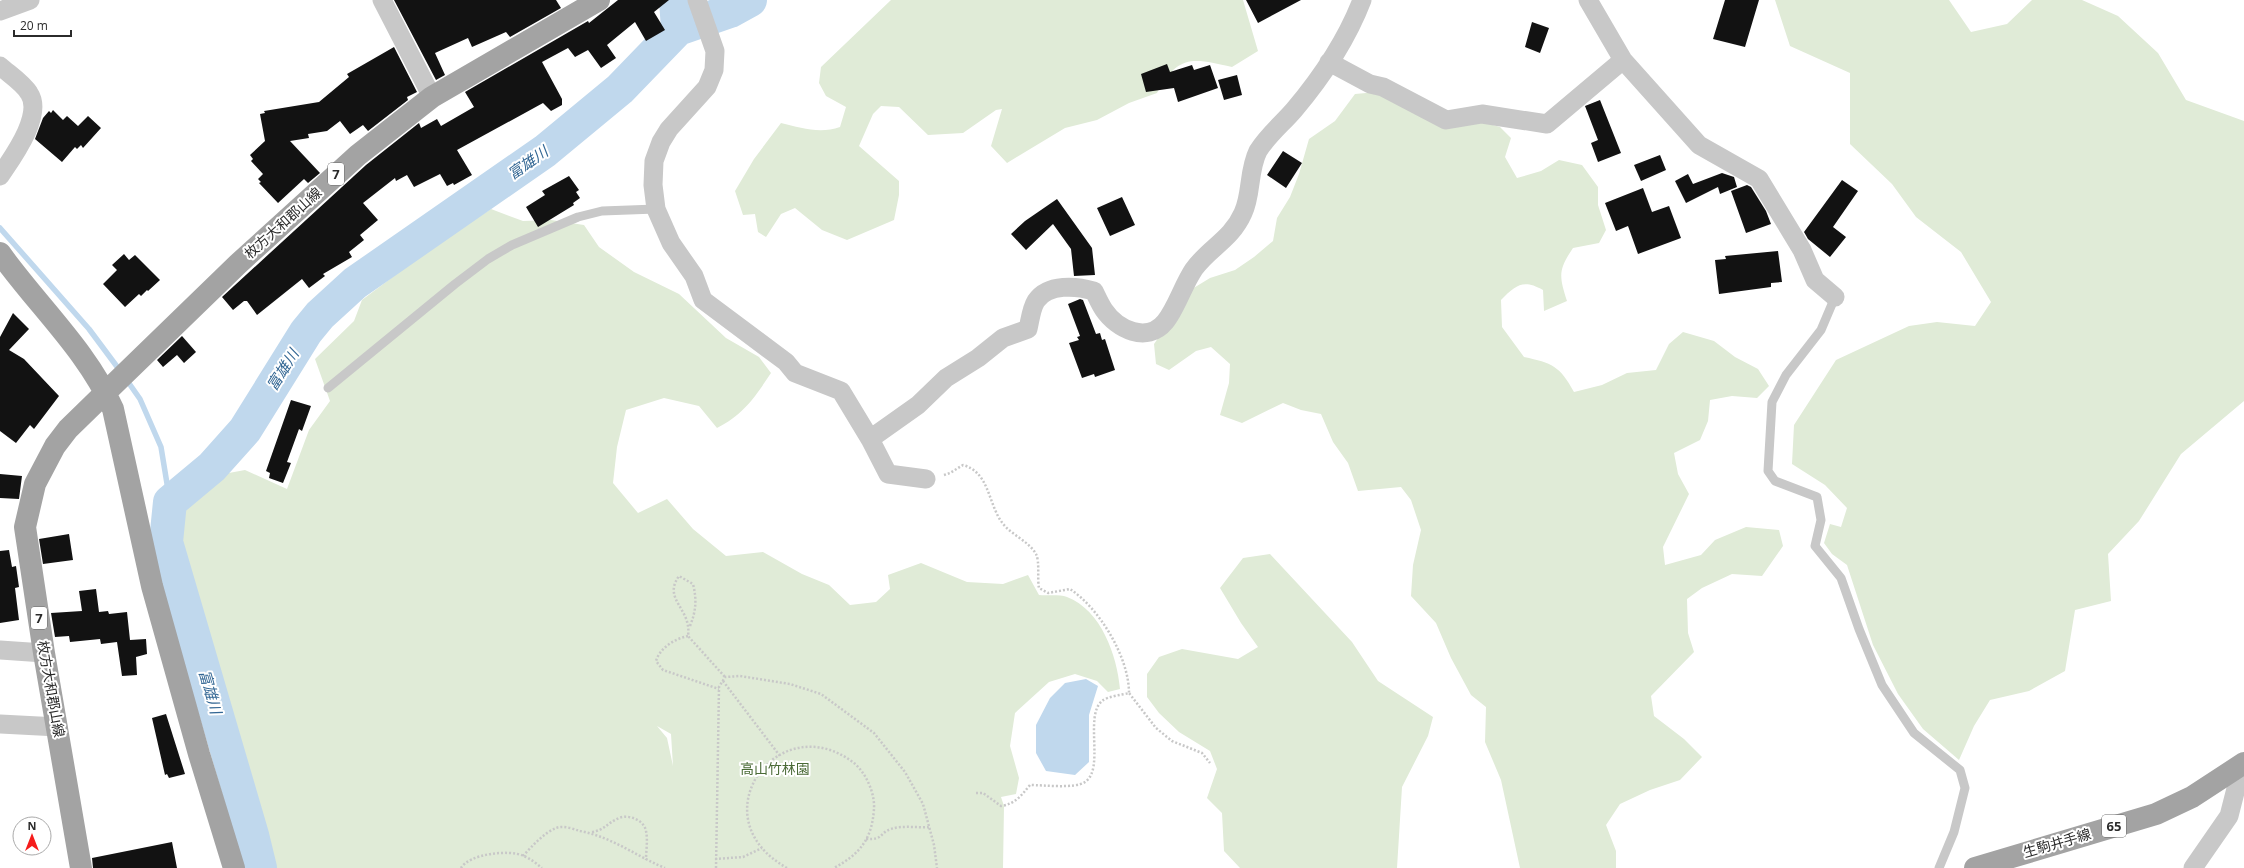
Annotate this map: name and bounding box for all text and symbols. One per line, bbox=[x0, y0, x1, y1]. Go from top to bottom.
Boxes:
scale bar bbox=[14, 12, 71, 38]
text: 20 m bbox=[20, 17, 48, 34]
water label: 富雄川 bbox=[503, 140, 553, 183]
road number: 7 bbox=[328, 163, 344, 185]
street label: 枚方大和郡山線 bbox=[240, 183, 325, 262]
water label: 富雄川 bbox=[262, 343, 304, 394]
road number: 7 bbox=[31, 607, 47, 629]
street label: 枚方大和郡山線 bbox=[34, 639, 69, 739]
water label: 富雄川 bbox=[195, 667, 227, 718]
park label: 高山竹林園 bbox=[740, 759, 810, 778]
road number: 65 bbox=[2102, 815, 2126, 837]
north arrow bbox=[12, 816, 52, 856]
text: N bbox=[28, 818, 36, 833]
street label: 生駒井手線 bbox=[2021, 824, 2093, 861]

